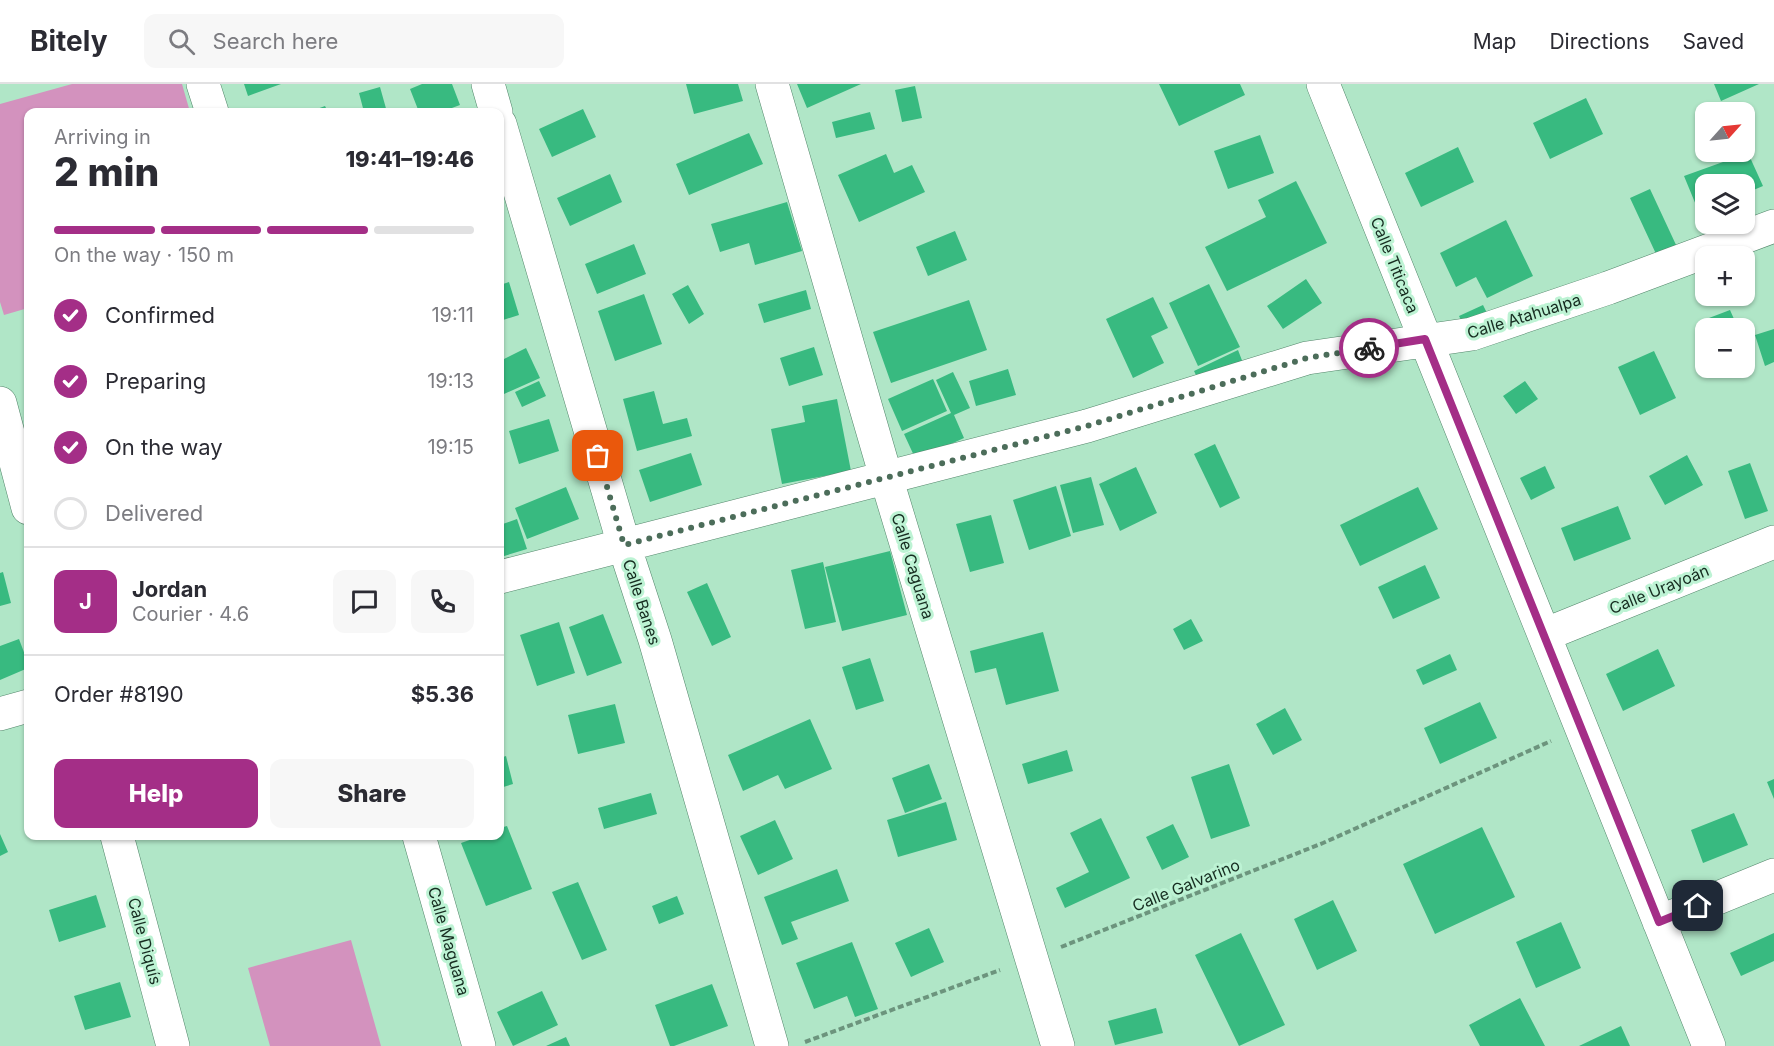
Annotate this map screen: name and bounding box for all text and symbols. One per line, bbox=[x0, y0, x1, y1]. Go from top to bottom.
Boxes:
search box bbox=[144, 14, 564, 68]
text: Bitely bbox=[30, 24, 108, 58]
icon: search bbox=[165, 25, 198, 58]
text: Search here bbox=[213, 28, 338, 54]
text: Map bbox=[1473, 29, 1516, 54]
text: Directions bbox=[1549, 29, 1650, 54]
text: Saved bbox=[1683, 29, 1744, 54]
north arrow bbox=[1695, 102, 1755, 162]
map controls bbox=[1695, 102, 1755, 378]
text: Arriving in bbox=[54, 125, 151, 149]
text: 19:41–19:46 bbox=[345, 146, 474, 172]
text: 2 min bbox=[54, 148, 159, 195]
button: layers bbox=[1695, 174, 1755, 234]
street label: Calle Titicaca bbox=[1367, 214, 1423, 316]
text: On the way · 150 m bbox=[54, 243, 234, 267]
button: + bbox=[1695, 246, 1755, 306]
street label: Calle Atahualpa bbox=[1465, 289, 1583, 343]
icon: check bbox=[54, 299, 87, 332]
text: Confirmed bbox=[105, 302, 215, 328]
text: 19:11 bbox=[431, 303, 474, 327]
courier bbox=[1339, 318, 1399, 378]
button: − bbox=[1695, 318, 1755, 378]
icon: bike bbox=[1353, 332, 1386, 365]
icon: check bbox=[54, 365, 87, 398]
text: Preparing bbox=[105, 368, 206, 394]
text: 19:13 bbox=[427, 369, 474, 393]
pin bbox=[572, 430, 623, 481]
icon: check bbox=[54, 431, 87, 464]
text: On the way bbox=[105, 434, 223, 460]
text: 19:15 bbox=[427, 435, 474, 459]
icon: bag bbox=[581, 439, 614, 472]
text: Delivered bbox=[105, 500, 203, 526]
street label: Calle Caguana bbox=[887, 511, 939, 621]
street label: Calle Banes bbox=[619, 557, 665, 647]
street label: Calle Urayoán bbox=[1606, 560, 1712, 618]
button: chat bbox=[333, 570, 396, 633]
button: phone bbox=[411, 570, 474, 633]
text: Jordan bbox=[132, 576, 207, 602]
text: J bbox=[79, 588, 92, 614]
text: Courier · 4.6 bbox=[132, 602, 249, 626]
text: Order #8190 bbox=[54, 681, 184, 707]
text: $5.36 bbox=[411, 681, 474, 707]
button: Help bbox=[54, 759, 258, 828]
button: Share bbox=[270, 759, 474, 828]
street label: Calle Galvarino bbox=[1129, 854, 1243, 916]
pin bbox=[1672, 880, 1723, 931]
street label: Calle Maguana bbox=[424, 884, 474, 998]
icon: home bbox=[1681, 889, 1714, 922]
street label: Calle Diquís bbox=[124, 895, 166, 987]

